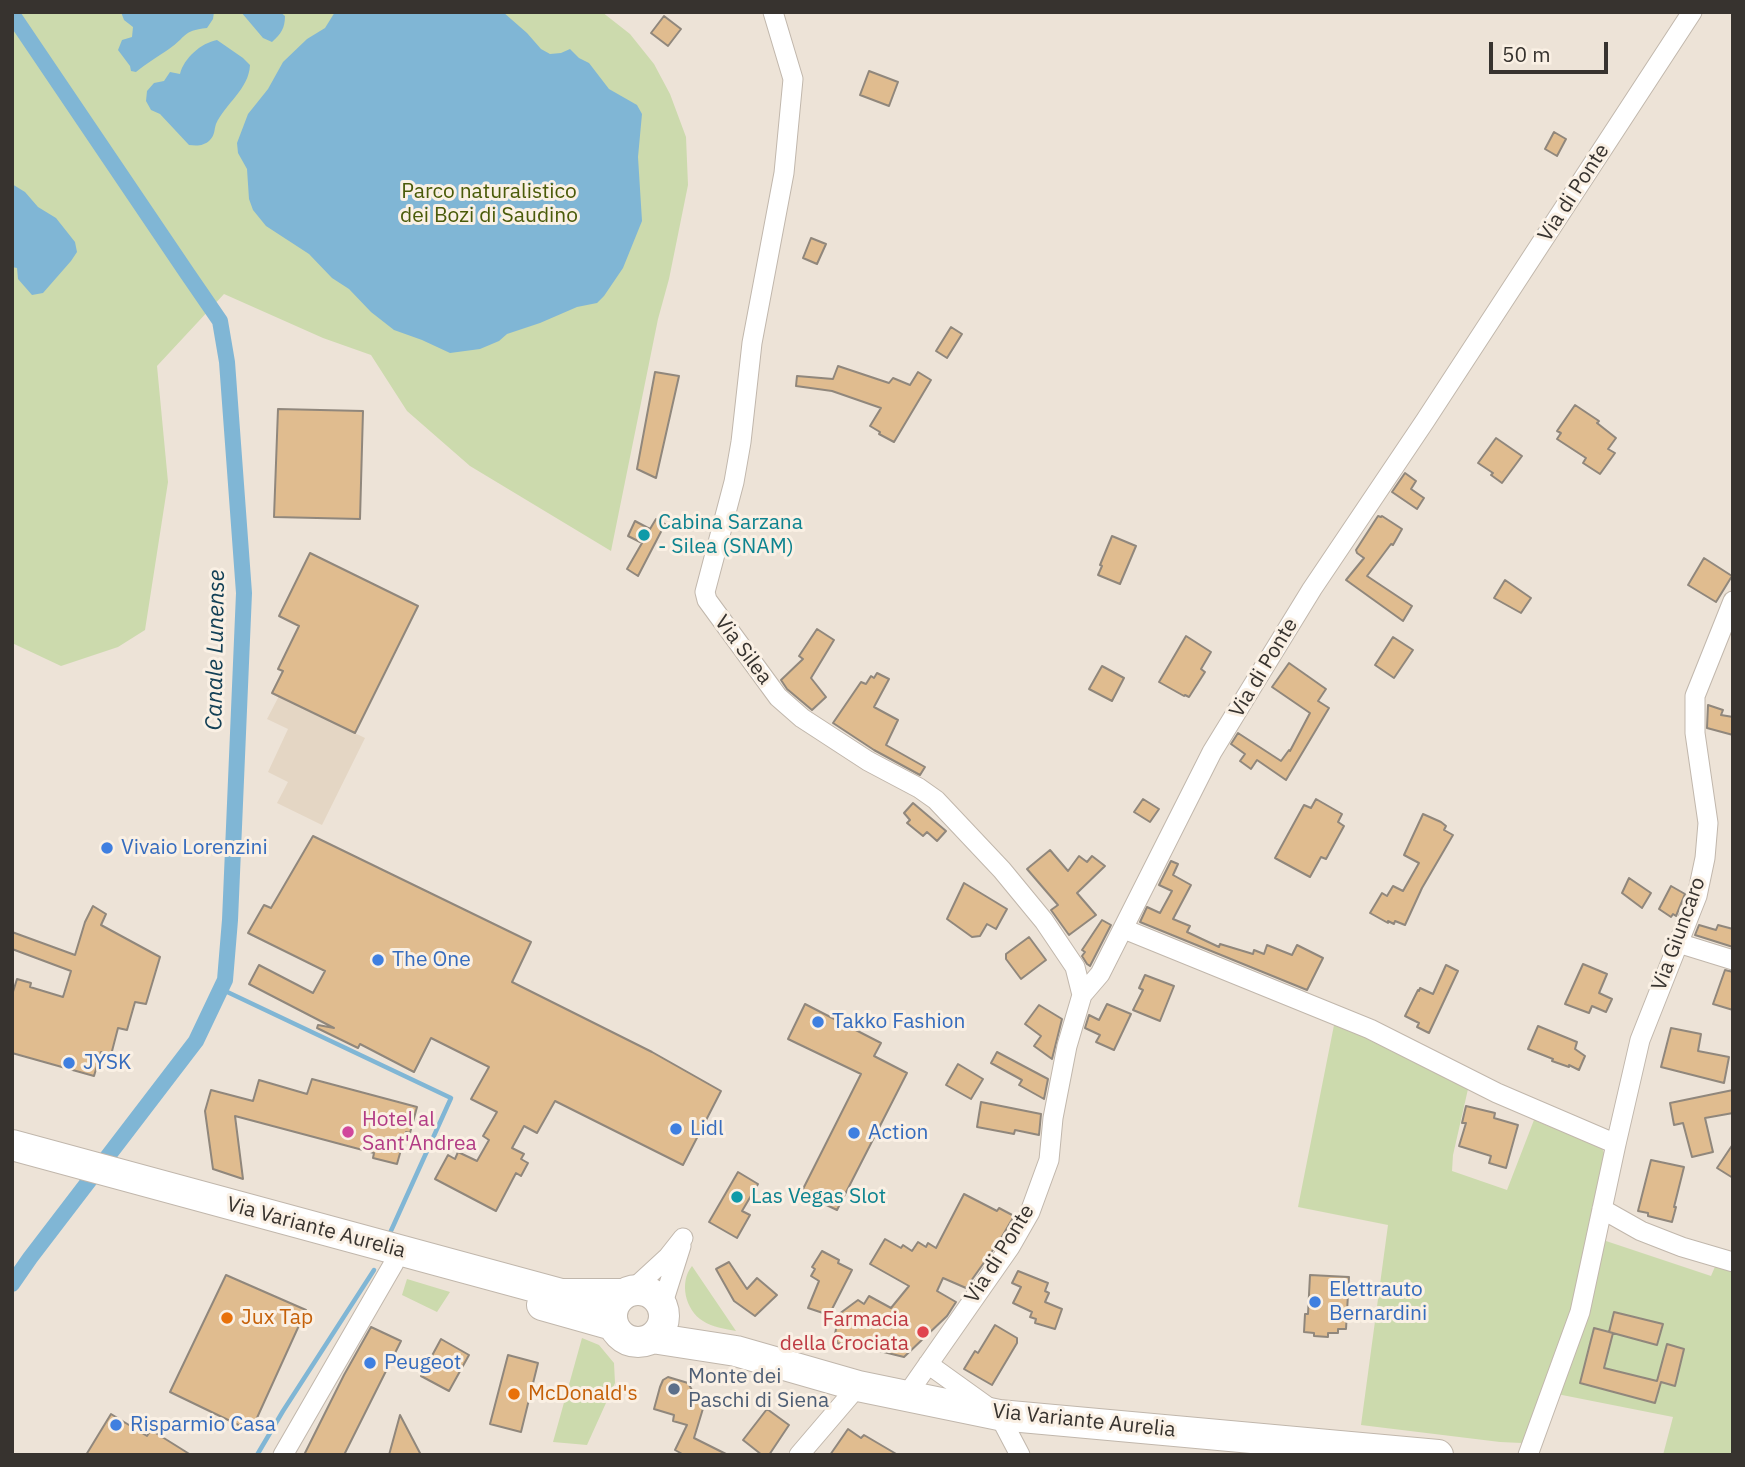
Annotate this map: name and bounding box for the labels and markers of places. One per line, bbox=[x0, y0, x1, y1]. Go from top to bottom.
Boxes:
place label: Cabina Sarzana - Silea (SNAM) bbox=[658, 510, 803, 560]
marker: Cabina Sarzana - Silea (SNAM) bbox=[636, 527, 652, 543]
place label: Vivaio Lorenzini bbox=[121, 835, 268, 861]
marker: Vivaio Lorenzini bbox=[99, 840, 115, 856]
place label: The One bbox=[392, 947, 471, 973]
marker: The One bbox=[370, 952, 386, 968]
place label: Takko Fashion bbox=[832, 1009, 965, 1035]
marker: Takko Fashion bbox=[810, 1014, 826, 1030]
place label: JYSK bbox=[83, 1050, 131, 1076]
marker: JYSK bbox=[61, 1055, 77, 1071]
place label: Hotel al Sant'Andrea bbox=[362, 1107, 477, 1157]
place label: Lidl bbox=[690, 1116, 724, 1142]
place label: Action bbox=[868, 1120, 928, 1146]
marker: Lidl bbox=[668, 1121, 684, 1137]
marker: Hotel al Sant'Andrea bbox=[340, 1124, 356, 1140]
marker: Action bbox=[846, 1125, 862, 1141]
place label: Las Vegas Slot bbox=[751, 1184, 886, 1210]
marker: Las Vegas Slot bbox=[729, 1189, 745, 1205]
place label: Elettrauto Bernardini bbox=[1329, 1277, 1427, 1327]
marker: Elettrauto Bernardini bbox=[1307, 1294, 1323, 1310]
place label: Jux Tap bbox=[241, 1305, 313, 1331]
place label: Farmacia della Crociata bbox=[780, 1307, 909, 1357]
marker: Jux Tap bbox=[219, 1310, 235, 1326]
marker: Farmacia della Crociata bbox=[915, 1324, 931, 1340]
place label: Peugeot bbox=[384, 1350, 461, 1376]
marker: Peugeot bbox=[362, 1355, 378, 1371]
place label: Monte dei Paschi di Siena bbox=[688, 1364, 829, 1414]
place label: McDonald's bbox=[528, 1381, 638, 1407]
marker: Monte dei Paschi di Siena bbox=[666, 1381, 682, 1397]
marker: McDonald's bbox=[506, 1386, 522, 1402]
place label: Risparmio Casa bbox=[130, 1412, 276, 1438]
marker: Risparmio Casa bbox=[108, 1417, 124, 1433]

